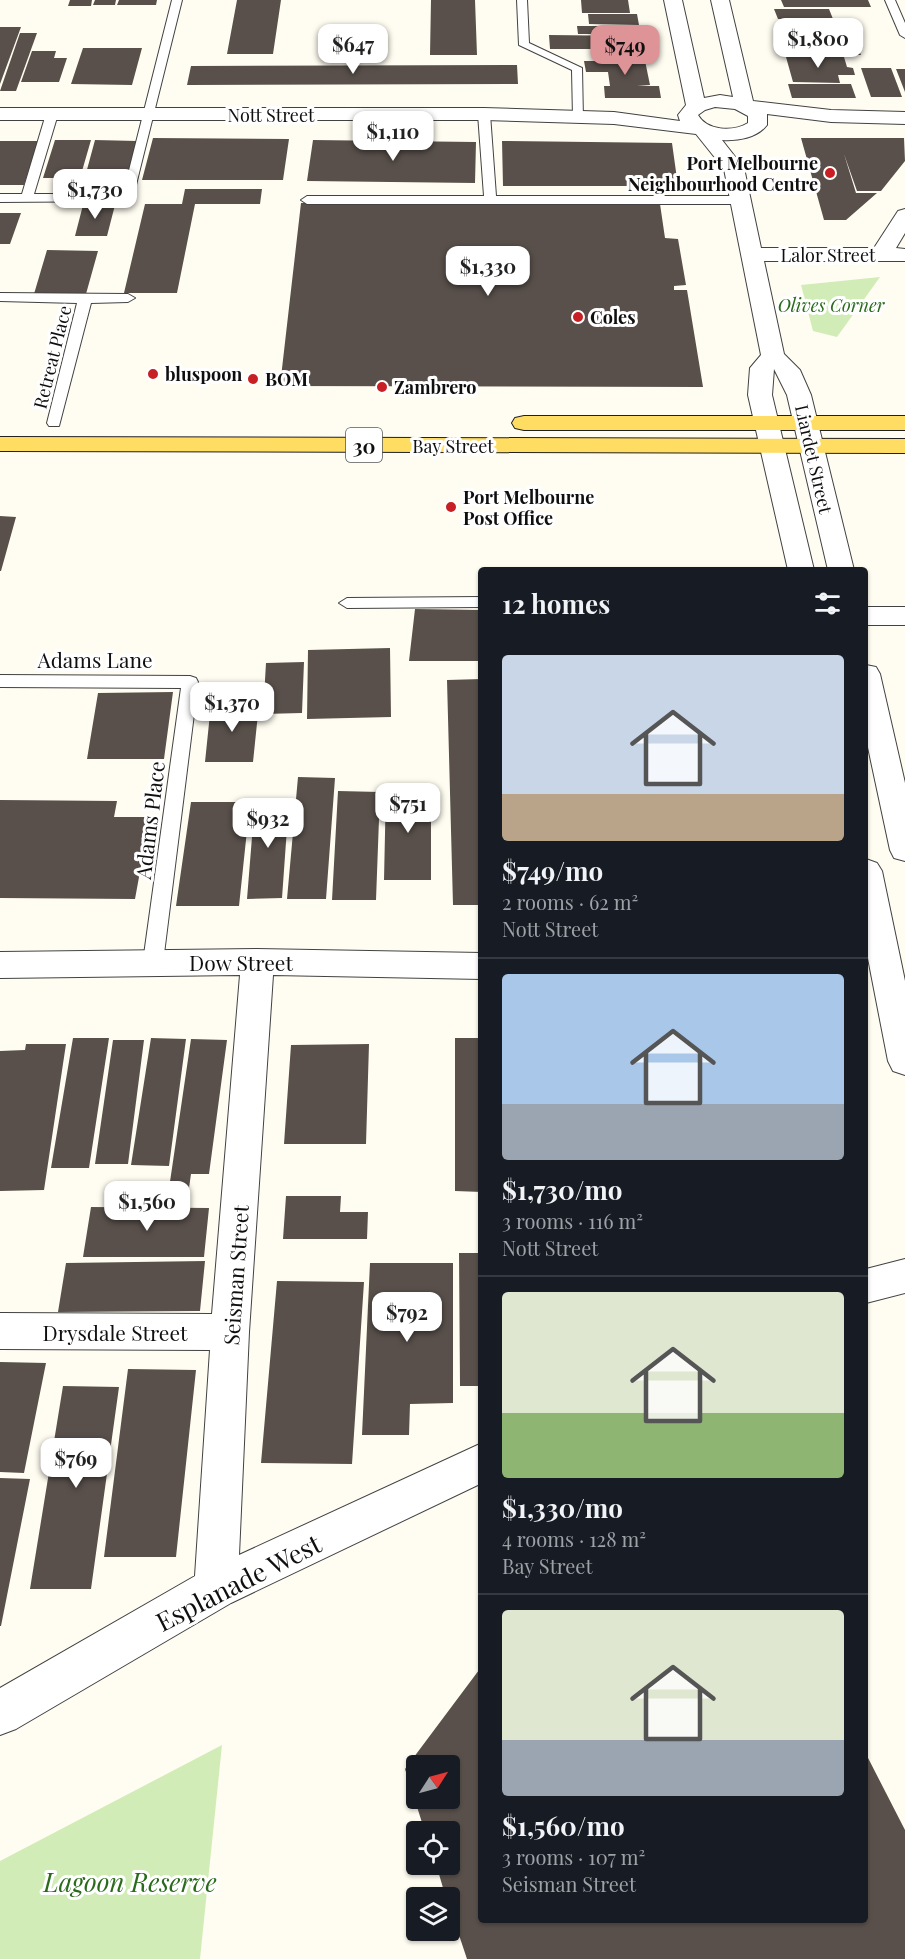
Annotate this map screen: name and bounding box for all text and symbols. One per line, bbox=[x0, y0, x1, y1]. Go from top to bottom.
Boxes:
pin: $1,800 bbox=[769, 18, 867, 69]
pin: $647 bbox=[317, 24, 389, 75]
text: $1,800 bbox=[787, 24, 849, 51]
pin: $749 bbox=[589, 25, 661, 76]
text: $647 bbox=[332, 30, 374, 57]
text: $749 bbox=[604, 31, 646, 58]
street label: Nott Street bbox=[228, 103, 315, 127]
pin: $1,110 bbox=[344, 111, 442, 162]
text: $1,110 bbox=[367, 117, 419, 144]
place label: Port Melbourne Neighbourhood Centre bbox=[628, 151, 818, 196]
marker: Port Melbourne Neighbourhood Centre bbox=[823, 166, 837, 180]
pin: $1,730 bbox=[46, 169, 144, 220]
text: $1,730 bbox=[67, 175, 123, 202]
street label: Lalor Street bbox=[781, 243, 876, 267]
pin: $1,330 bbox=[439, 246, 537, 297]
text: $1,330 bbox=[460, 252, 516, 279]
park label: Olives Corner bbox=[778, 293, 886, 317]
street label: Retreat Place bbox=[28, 303, 76, 411]
place label: Coles bbox=[590, 305, 636, 329]
marker: Coles bbox=[571, 310, 585, 324]
place label: bluspoon bbox=[165, 362, 242, 386]
marker: bluspoon bbox=[146, 367, 160, 381]
place label: BOM bbox=[265, 367, 308, 391]
marker: BOM bbox=[246, 372, 260, 386]
place label: Zambrero bbox=[394, 375, 476, 399]
marker: Zambrero bbox=[375, 380, 389, 394]
street label: Liardet Street bbox=[790, 402, 838, 516]
road number: 30 bbox=[346, 428, 382, 462]
street label: Bay Street bbox=[412, 434, 494, 458]
place label: Port Melbourne Post Office bbox=[463, 485, 594, 530]
marker: Port Melbourne Post Office bbox=[444, 500, 458, 514]
text: 12 homes bbox=[502, 586, 610, 621]
icon: filters bbox=[811, 587, 844, 620]
street label: Adams Lane bbox=[36, 645, 153, 673]
pin: $1,370 bbox=[183, 682, 281, 733]
text: $1,370 bbox=[204, 688, 260, 715]
icon: home bbox=[619, 694, 727, 802]
street label: Adams Place bbox=[128, 759, 170, 882]
pin: $751 bbox=[372, 783, 444, 834]
text: $751 bbox=[389, 789, 427, 816]
pin: $932 bbox=[232, 798, 304, 849]
text: $932 bbox=[247, 804, 289, 831]
text: $749/mo bbox=[502, 853, 603, 888]
text: 2 rooms · 62 m² bbox=[502, 888, 638, 915]
text: Nott Street bbox=[502, 915, 598, 942]
street label: Dow Street bbox=[189, 948, 293, 976]
icon: home bbox=[619, 1013, 727, 1121]
text: $1,730/mo bbox=[502, 1172, 623, 1207]
pin: $1,560 bbox=[98, 1181, 196, 1232]
text: $1,560 bbox=[118, 1187, 176, 1214]
street label: Seisman Street bbox=[216, 1203, 254, 1346]
text: 3 rooms · 116 m² bbox=[502, 1207, 643, 1234]
text: Nott Street bbox=[502, 1234, 598, 1261]
pin: $792 bbox=[371, 1292, 443, 1343]
text: $792 bbox=[386, 1298, 428, 1325]
street label: Drysdale Street bbox=[42, 1318, 188, 1346]
icon: home bbox=[619, 1331, 727, 1439]
pin: $769 bbox=[40, 1438, 112, 1489]
text: $769 bbox=[55, 1444, 97, 1471]
text: $1,330/mo bbox=[502, 1490, 623, 1525]
street label: Esplanade West bbox=[149, 1525, 327, 1639]
text: 4 rooms · 128 m² bbox=[502, 1525, 646, 1552]
text: Bay Street bbox=[502, 1552, 593, 1579]
icon: home bbox=[619, 1649, 727, 1757]
north arrow bbox=[406, 1755, 460, 1809]
map controls bbox=[406, 1755, 460, 1941]
text: $1,560/mo bbox=[502, 1808, 625, 1843]
button: locate bbox=[406, 1821, 460, 1875]
text: 3 rooms · 107 m² bbox=[502, 1843, 645, 1870]
park label: Lagoon Reserve bbox=[42, 1864, 217, 1899]
text: Seisman Street bbox=[502, 1870, 636, 1897]
button: layers bbox=[406, 1887, 460, 1941]

